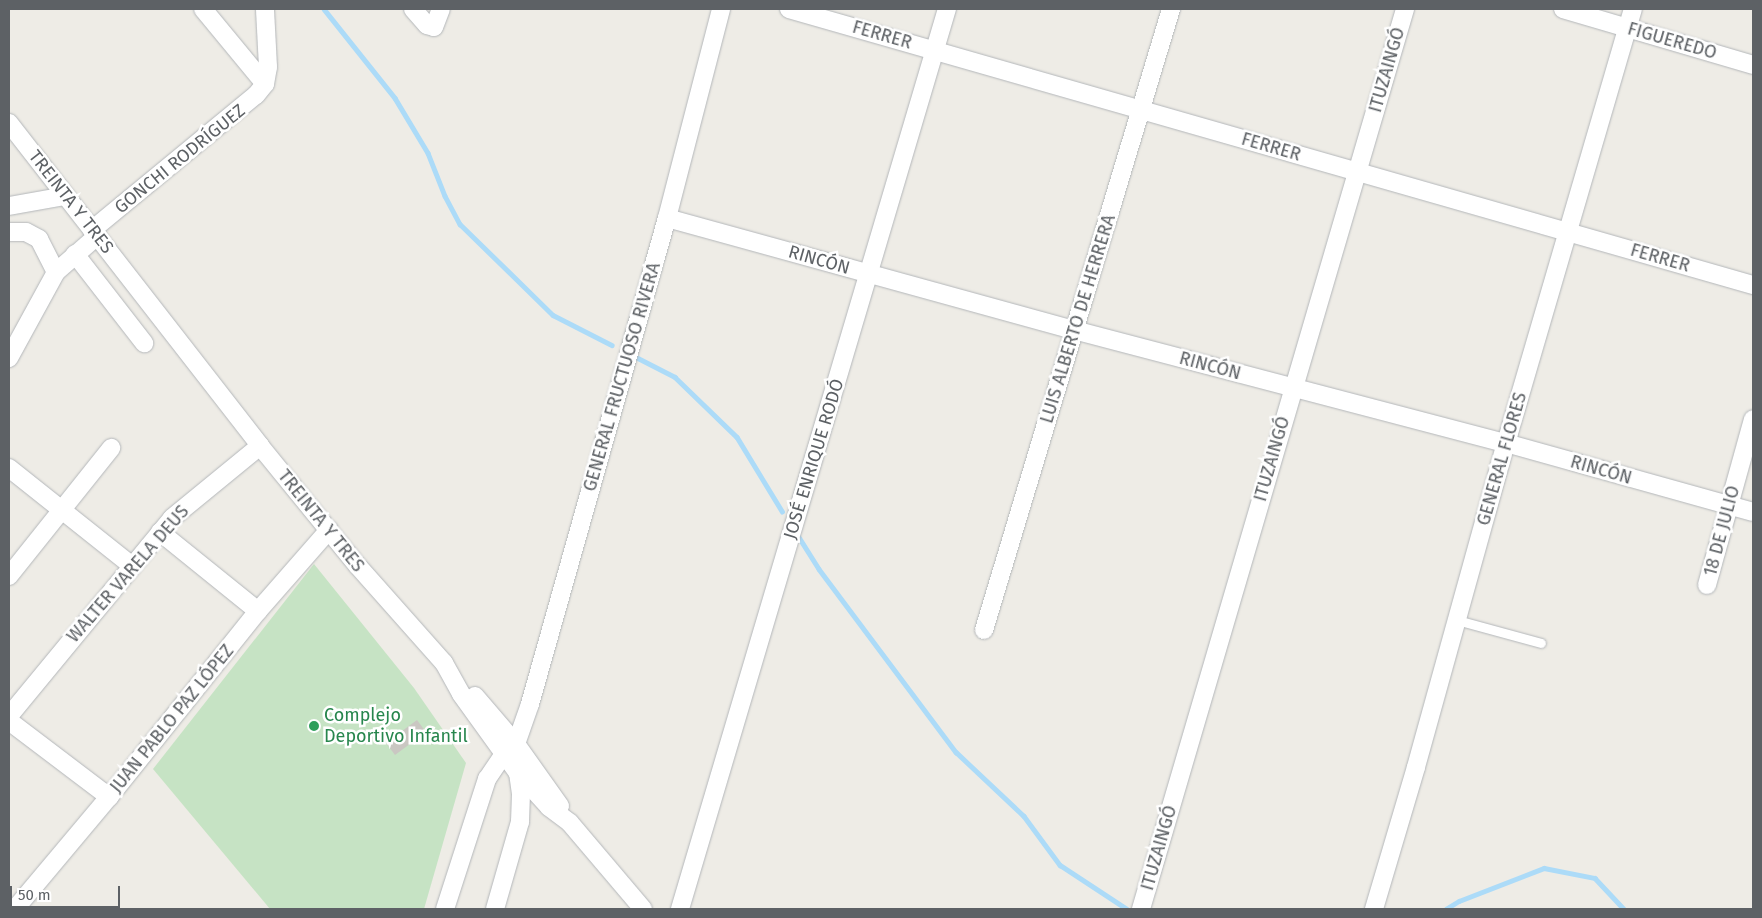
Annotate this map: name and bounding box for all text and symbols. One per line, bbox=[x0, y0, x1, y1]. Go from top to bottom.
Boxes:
street label: FERRER bbox=[850, 16, 914, 54]
street label: FIGUEREDO bbox=[1625, 18, 1719, 64]
street label: ITUZAINGÓ bbox=[1365, 25, 1409, 115]
street label: GONCHI RODRÍGUEZ bbox=[110, 100, 250, 218]
street label: FERRER bbox=[1239, 128, 1303, 166]
street label: TREINTA Y TRES bbox=[24, 146, 118, 258]
street label: LUIS ALBERTO DE HERRERA bbox=[1036, 212, 1120, 426]
street label: FERRER bbox=[1628, 239, 1692, 277]
street label: RINCÓN bbox=[786, 241, 852, 279]
street label: GENERAL FRUCTUOSO RIVERA bbox=[579, 260, 665, 494]
street label: RINCÓN bbox=[1177, 347, 1243, 385]
street label: JOSÉ ENRIQUE RODÓ bbox=[779, 376, 849, 542]
street label: GENERAL FLORES bbox=[1473, 390, 1531, 528]
street label: ITUZAINGÓ bbox=[1250, 414, 1294, 504]
street label: RINCÓN bbox=[1568, 451, 1634, 489]
street label: TREINTA Y TRES bbox=[273, 466, 369, 576]
street label: 18 DE JULIO bbox=[1700, 483, 1744, 579]
street label: WALTER VARELA DEUS bbox=[63, 501, 193, 647]
street label: JUAN PABLO PAZ LÓPEZ bbox=[106, 641, 238, 797]
place label: Complejo Deportivo Infantil bbox=[324, 705, 468, 748]
marker: Complejo Deportivo Infantil bbox=[308, 720, 320, 732]
street label: ITUZAINGÓ bbox=[1137, 803, 1181, 893]
scale bar bbox=[12, 876, 122, 908]
text: 50 m bbox=[18, 886, 51, 904]

